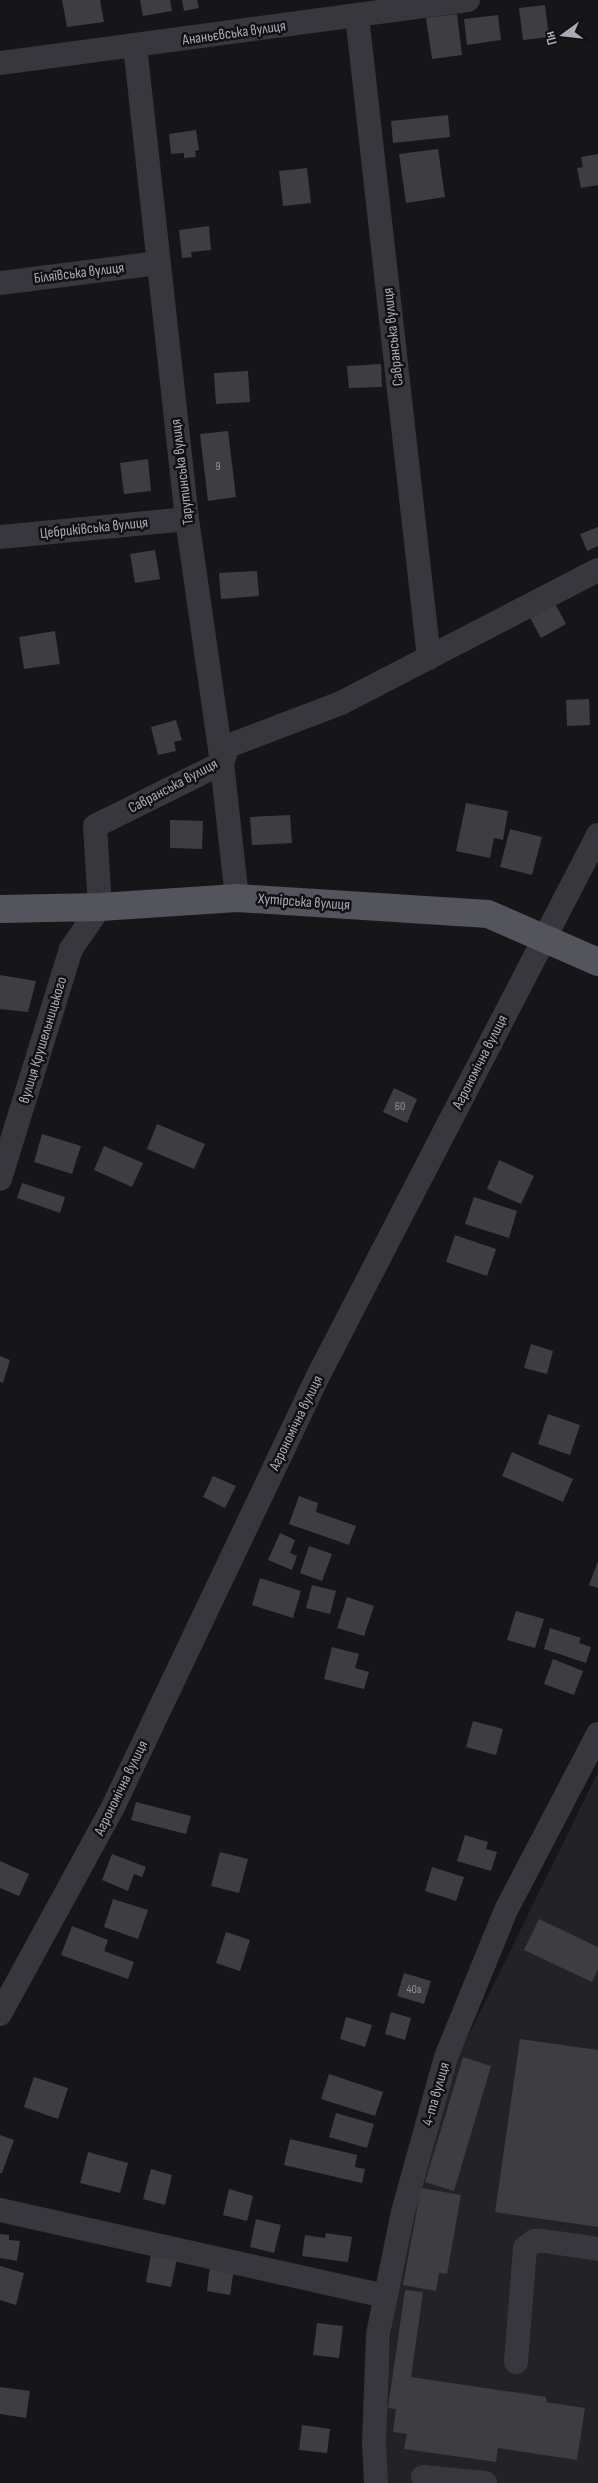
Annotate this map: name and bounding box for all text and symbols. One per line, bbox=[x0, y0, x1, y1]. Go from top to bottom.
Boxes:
north arrow bbox=[538, 10, 588, 60]
street label: Ананьєвська вулиця bbox=[180, 16, 287, 50]
text: Пн bbox=[541, 29, 561, 47]
street label: Біляївська вулиця bbox=[33, 258, 125, 288]
street label: Савранська вулиця bbox=[378, 287, 408, 387]
street label: Тарутинська вулиця bbox=[166, 418, 198, 526]
house number: 9 bbox=[215, 459, 221, 474]
street label: Цебриківська вулиця bbox=[39, 513, 149, 543]
street label: Савранська вулиця bbox=[125, 754, 221, 818]
street label: Хутірська вулиця bbox=[257, 889, 351, 915]
street label: вулиця Крушельницького bbox=[15, 974, 71, 1106]
street label: Агрономічна вулиця bbox=[448, 1012, 512, 1113]
house number: 60 bbox=[395, 1099, 405, 1114]
street label: Агрономічна вулиця bbox=[264, 1372, 327, 1475]
street label: Агрономічна вулиця bbox=[89, 1737, 152, 1840]
house number: 40а bbox=[407, 1982, 422, 1997]
street label: 4-та вулиця bbox=[418, 2060, 454, 2128]

